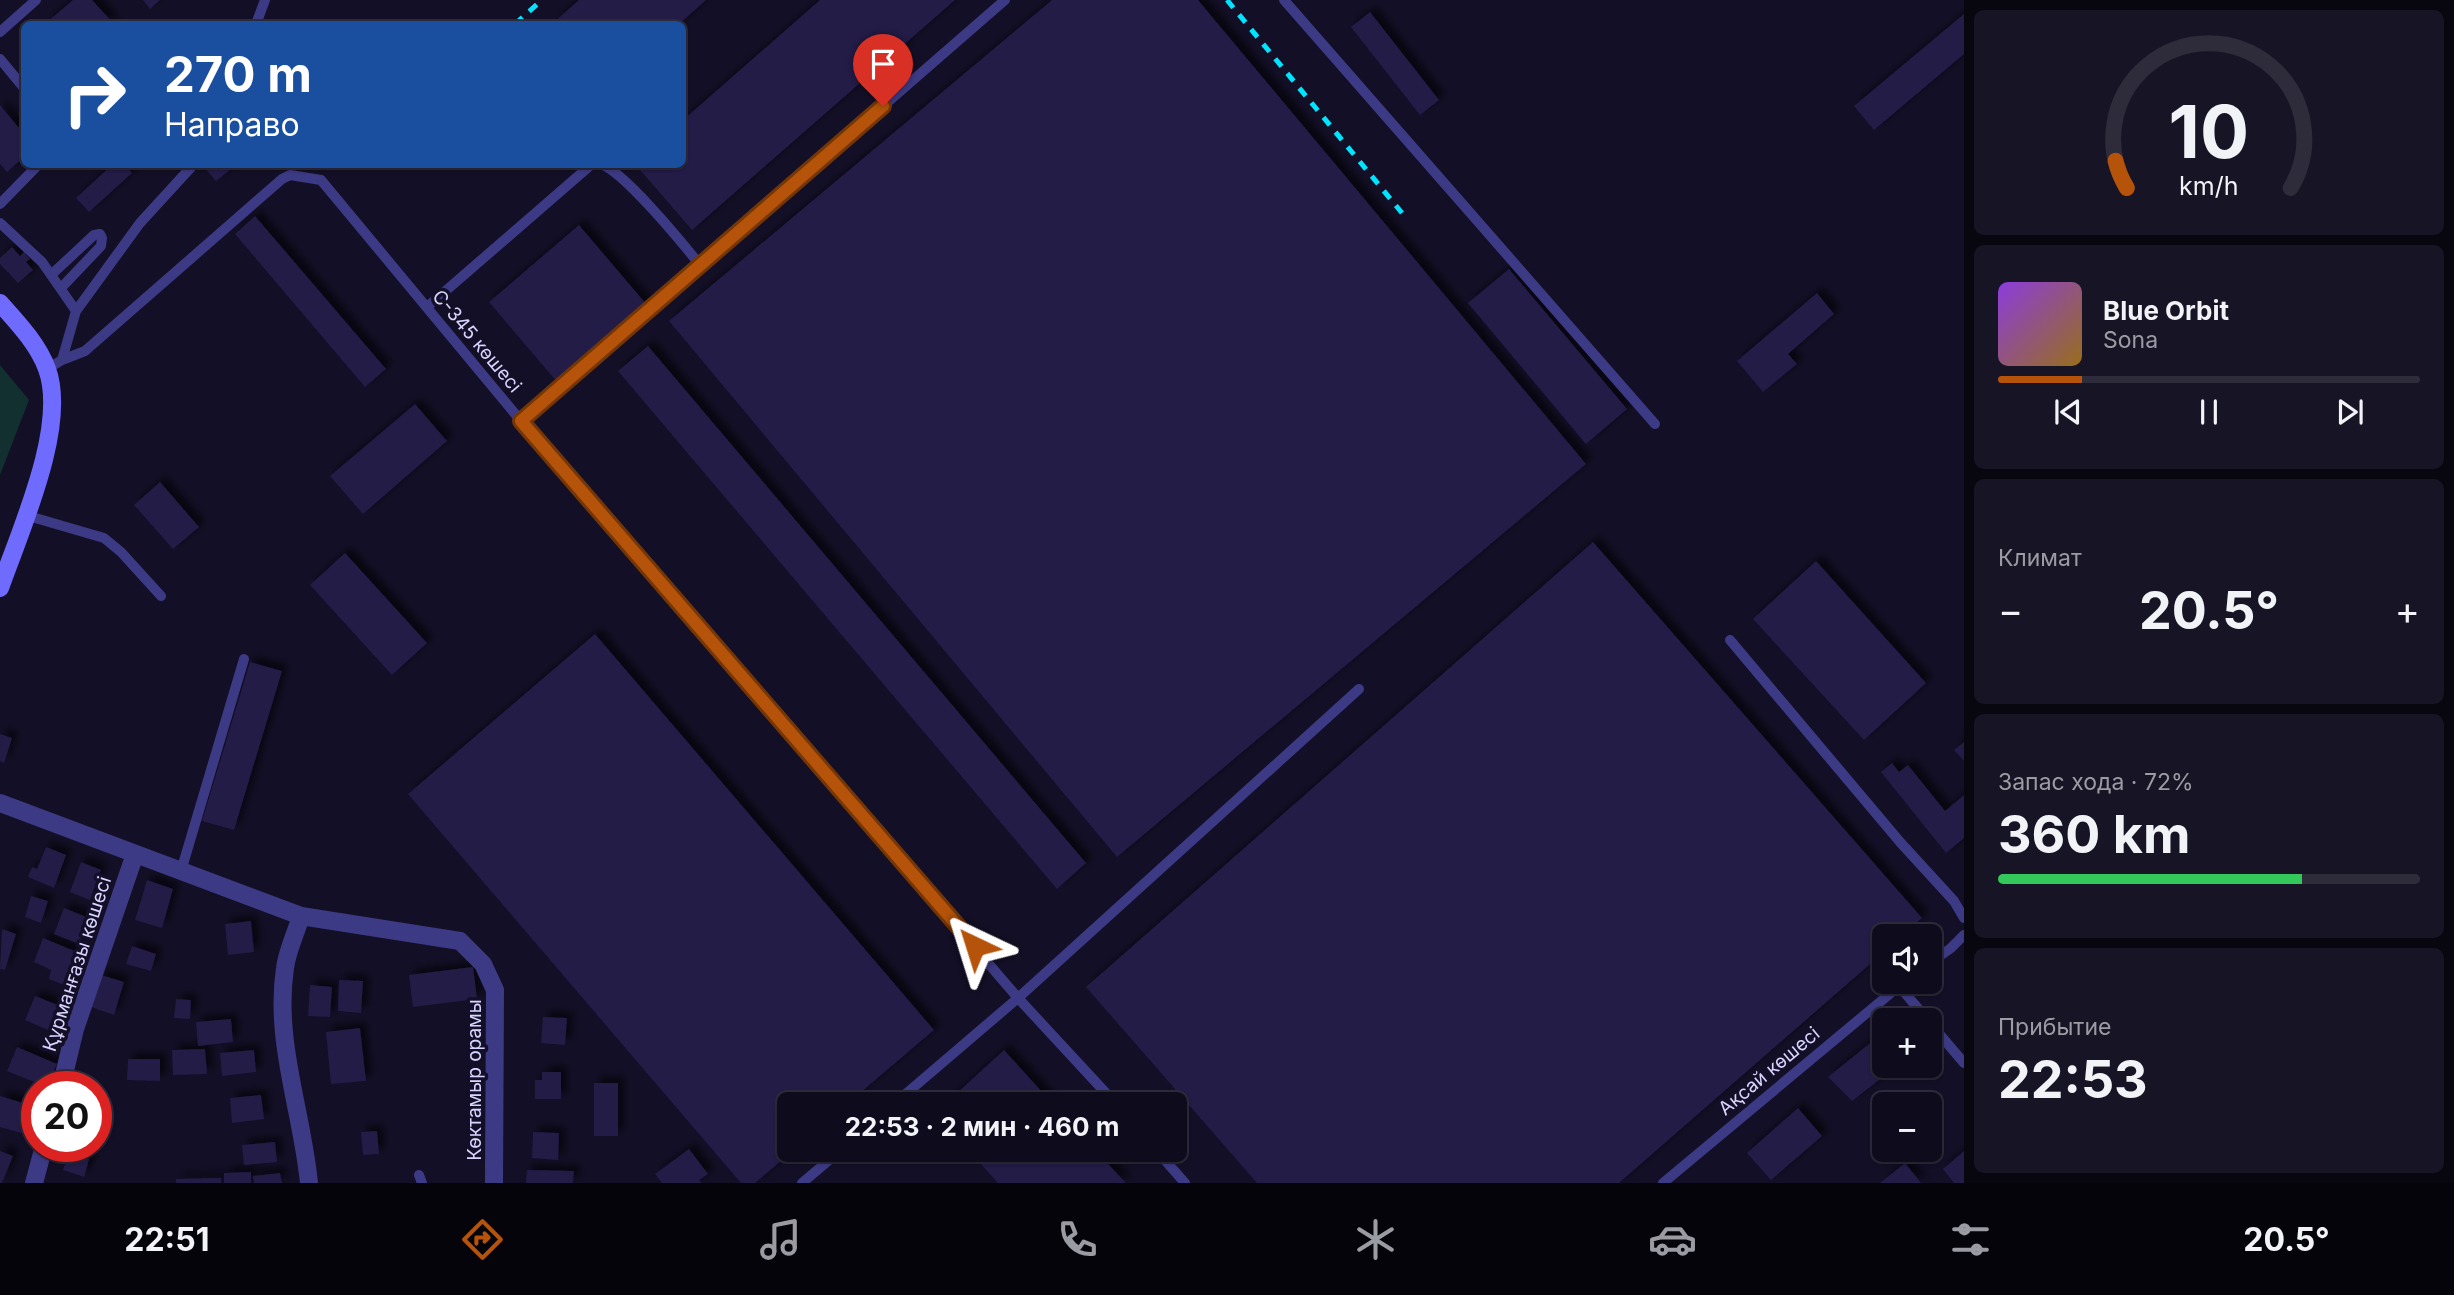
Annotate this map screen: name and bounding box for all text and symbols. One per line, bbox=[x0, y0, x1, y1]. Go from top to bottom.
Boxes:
pin bbox=[853, 34, 913, 106]
text: 270 m bbox=[164, 45, 312, 104]
icon: arrive bbox=[864, 45, 902, 83]
icon: right bbox=[49, 49, 140, 140]
text: 10 bbox=[2169, 88, 2249, 177]
text: Направо bbox=[164, 105, 300, 144]
text: km/h bbox=[2179, 171, 2239, 201]
street label: С-345 көшесі bbox=[427, 285, 527, 397]
text: Blue Orbit bbox=[2103, 295, 2229, 326]
text: Sona bbox=[2103, 326, 2158, 354]
icon: previous bbox=[2049, 393, 2087, 431]
icon: pause bbox=[2190, 393, 2228, 431]
icon: next bbox=[2331, 393, 2369, 431]
text: Климат bbox=[1998, 544, 2082, 572]
text: 20.5° bbox=[2139, 579, 2279, 642]
text: − bbox=[1998, 587, 2023, 633]
text: + bbox=[2395, 587, 2420, 633]
text: Запас хода · 72% bbox=[1998, 768, 2194, 796]
text: 360 km bbox=[1998, 803, 2190, 866]
street label: Құрманғазы көшесі bbox=[38, 874, 116, 1054]
position arrow bbox=[938, 909, 1012, 983]
map controls bbox=[1872, 924, 1942, 1162]
button: sound bbox=[1872, 924, 1942, 994]
street label: Көктамыр орамы bbox=[463, 999, 486, 1161]
button: + bbox=[1872, 1008, 1942, 1078]
text: Прибытие bbox=[1998, 1013, 2111, 1041]
street label: Ақсай көшесі bbox=[1714, 1022, 1824, 1120]
text: 22:53 bbox=[1998, 1048, 2148, 1111]
speed limit sign: 20 bbox=[21, 1071, 112, 1162]
button: − bbox=[1872, 1092, 1942, 1162]
text: 22:53 · 2 мин · 460 m bbox=[845, 1111, 1119, 1142]
icon: directions bbox=[458, 1215, 507, 1264]
icon: music bbox=[756, 1215, 805, 1264]
icon: phone bbox=[1053, 1215, 1102, 1264]
icon: climate bbox=[1351, 1215, 1400, 1264]
icon: car bbox=[1648, 1215, 1697, 1264]
icon: filters bbox=[1946, 1215, 1995, 1264]
text: 22:51 bbox=[124, 1220, 210, 1259]
text: 20.5° bbox=[2243, 1220, 2330, 1259]

